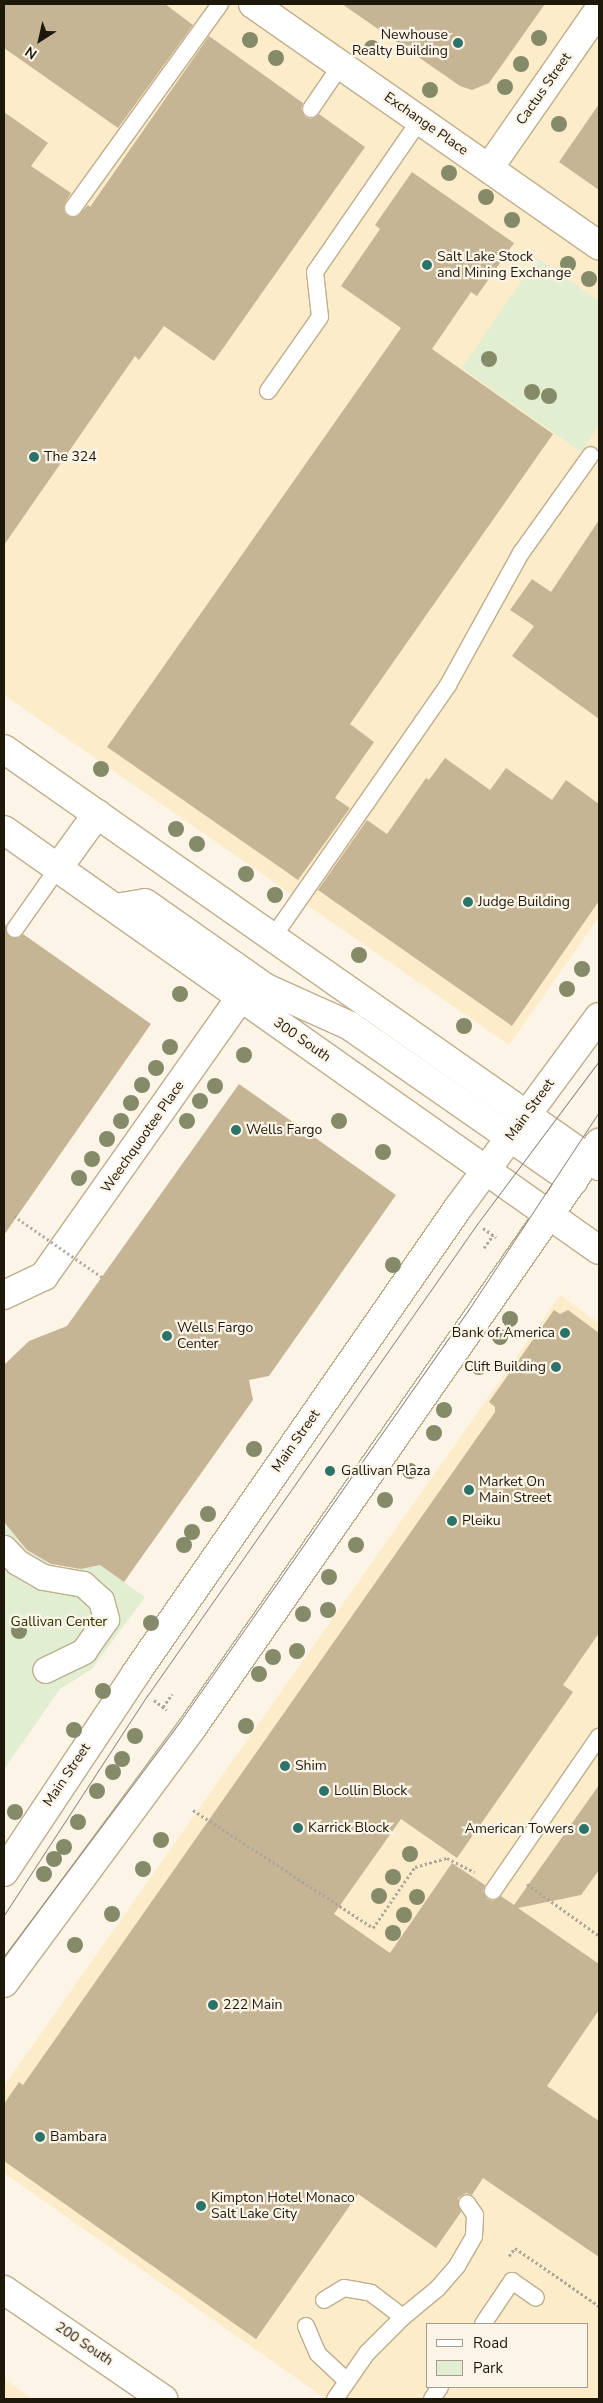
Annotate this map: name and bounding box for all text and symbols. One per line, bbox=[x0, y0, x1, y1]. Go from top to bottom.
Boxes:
north arrow bbox=[15, 15, 65, 65]
place label: Newhouse Realty Building bbox=[352, 27, 448, 59]
marker: Newhouse Realty Building bbox=[452, 37, 464, 49]
text: N bbox=[21, 42, 41, 63]
street label: Cactus Street bbox=[513, 50, 575, 128]
street label: Exchange Place bbox=[381, 89, 471, 159]
place label: Salt Lake Stock and Mining Exchange bbox=[437, 249, 571, 282]
marker: Salt Lake Stock and Mining Exchange bbox=[421, 259, 433, 271]
place label: The 324 bbox=[44, 449, 97, 465]
marker: The 324 bbox=[28, 451, 40, 463]
place label: Judge Building bbox=[478, 894, 570, 910]
marker: Judge Building bbox=[462, 896, 474, 908]
street label: 300 South bbox=[270, 1014, 334, 1066]
street label: Main Street bbox=[502, 1076, 558, 1144]
street label: Weechquootee Place bbox=[98, 1078, 188, 1196]
place label: Wells Fargo bbox=[246, 1122, 322, 1138]
marker: Wells Fargo bbox=[230, 1124, 242, 1136]
place label: Wells Fargo Center bbox=[177, 1320, 253, 1352]
place label: Bank of America bbox=[452, 1325, 555, 1341]
marker: Bank of America bbox=[559, 1327, 571, 1339]
marker: Wells Fargo Center bbox=[161, 1330, 173, 1342]
place label: Clift Building bbox=[464, 1359, 546, 1375]
marker: Clift Building bbox=[550, 1361, 562, 1373]
street label: Main Street bbox=[268, 1407, 324, 1475]
place label: Gallivan Plaza bbox=[341, 1463, 430, 1479]
marker: Gallivan Plaza bbox=[323, 1464, 337, 1478]
place label: Market On Main Street bbox=[479, 1474, 551, 1506]
marker: Market On Main Street bbox=[463, 1484, 475, 1496]
place label: Pleiku bbox=[462, 1513, 500, 1529]
marker: Pleiku bbox=[446, 1515, 458, 1527]
park label: Gallivan Center bbox=[11, 1614, 107, 1630]
street label: Main Street bbox=[40, 1740, 94, 1810]
place label: Shim bbox=[295, 1758, 327, 1774]
marker: Shim bbox=[279, 1760, 291, 1772]
place label: Lollin Block bbox=[334, 1783, 407, 1799]
marker: Lollin Block bbox=[318, 1785, 330, 1797]
place label: Karrick Block bbox=[308, 1820, 389, 1836]
place label: American Towers bbox=[465, 1821, 574, 1837]
marker: Karrick Block bbox=[292, 1822, 304, 1834]
marker: American Towers bbox=[578, 1823, 590, 1835]
place label: 222 Main bbox=[223, 1997, 282, 2013]
marker: 222 Main bbox=[207, 1999, 219, 2011]
place label: Bambara bbox=[50, 2129, 107, 2145]
marker: Bambara bbox=[34, 2131, 46, 2143]
place label: Kimpton Hotel Monaco Salt Lake City bbox=[211, 2190, 355, 2222]
marker: Kimpton Hotel Monaco Salt Lake City bbox=[195, 2200, 207, 2212]
street label: 200 South bbox=[52, 2319, 116, 2369]
legend bbox=[426, 2323, 588, 2388]
text: Road bbox=[473, 2333, 508, 2353]
text: Park bbox=[473, 2358, 503, 2378]

